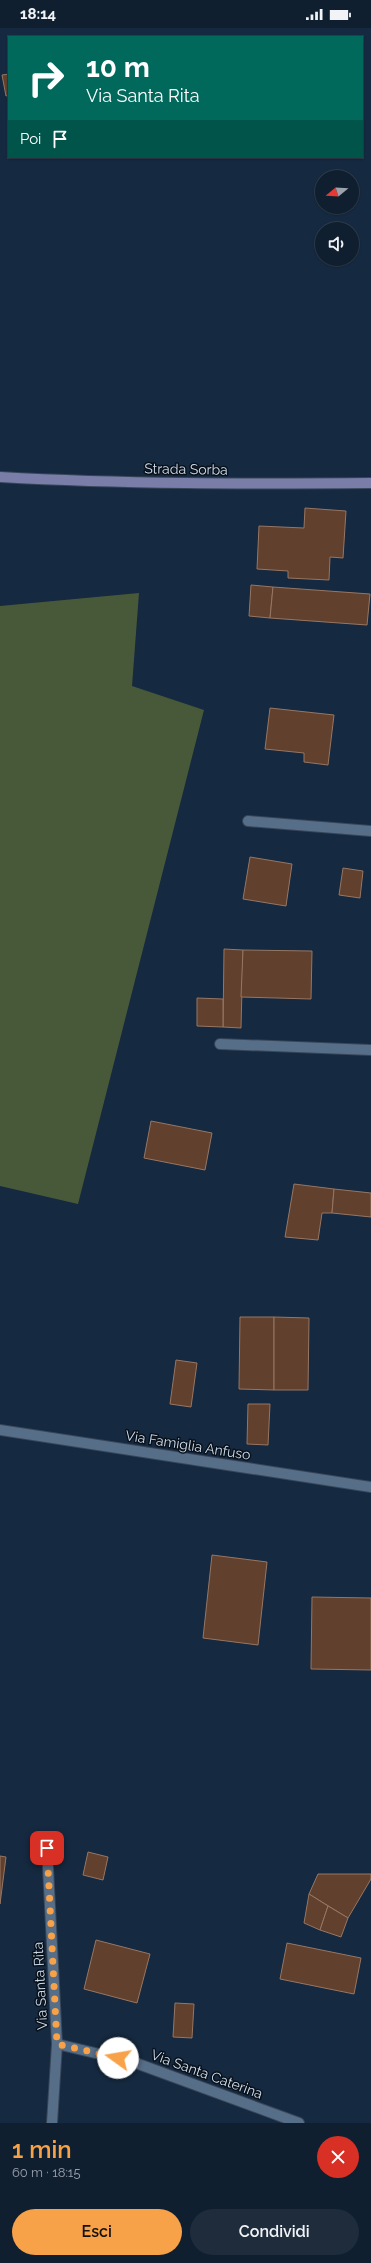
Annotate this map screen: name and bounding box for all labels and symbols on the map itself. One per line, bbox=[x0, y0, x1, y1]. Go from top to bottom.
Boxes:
north arrow bbox=[315, 170, 359, 214]
street label: Strada Sorba bbox=[144, 460, 228, 478]
street label: Via Famiglia Anfuso bbox=[124, 1427, 252, 1463]
pin bbox=[30, 1831, 64, 1865]
street label: Via Santa Rita bbox=[30, 1941, 50, 2031]
position arrow bbox=[97, 2037, 139, 2079]
street label: Via Santa Caterina bbox=[149, 2046, 265, 2102]

